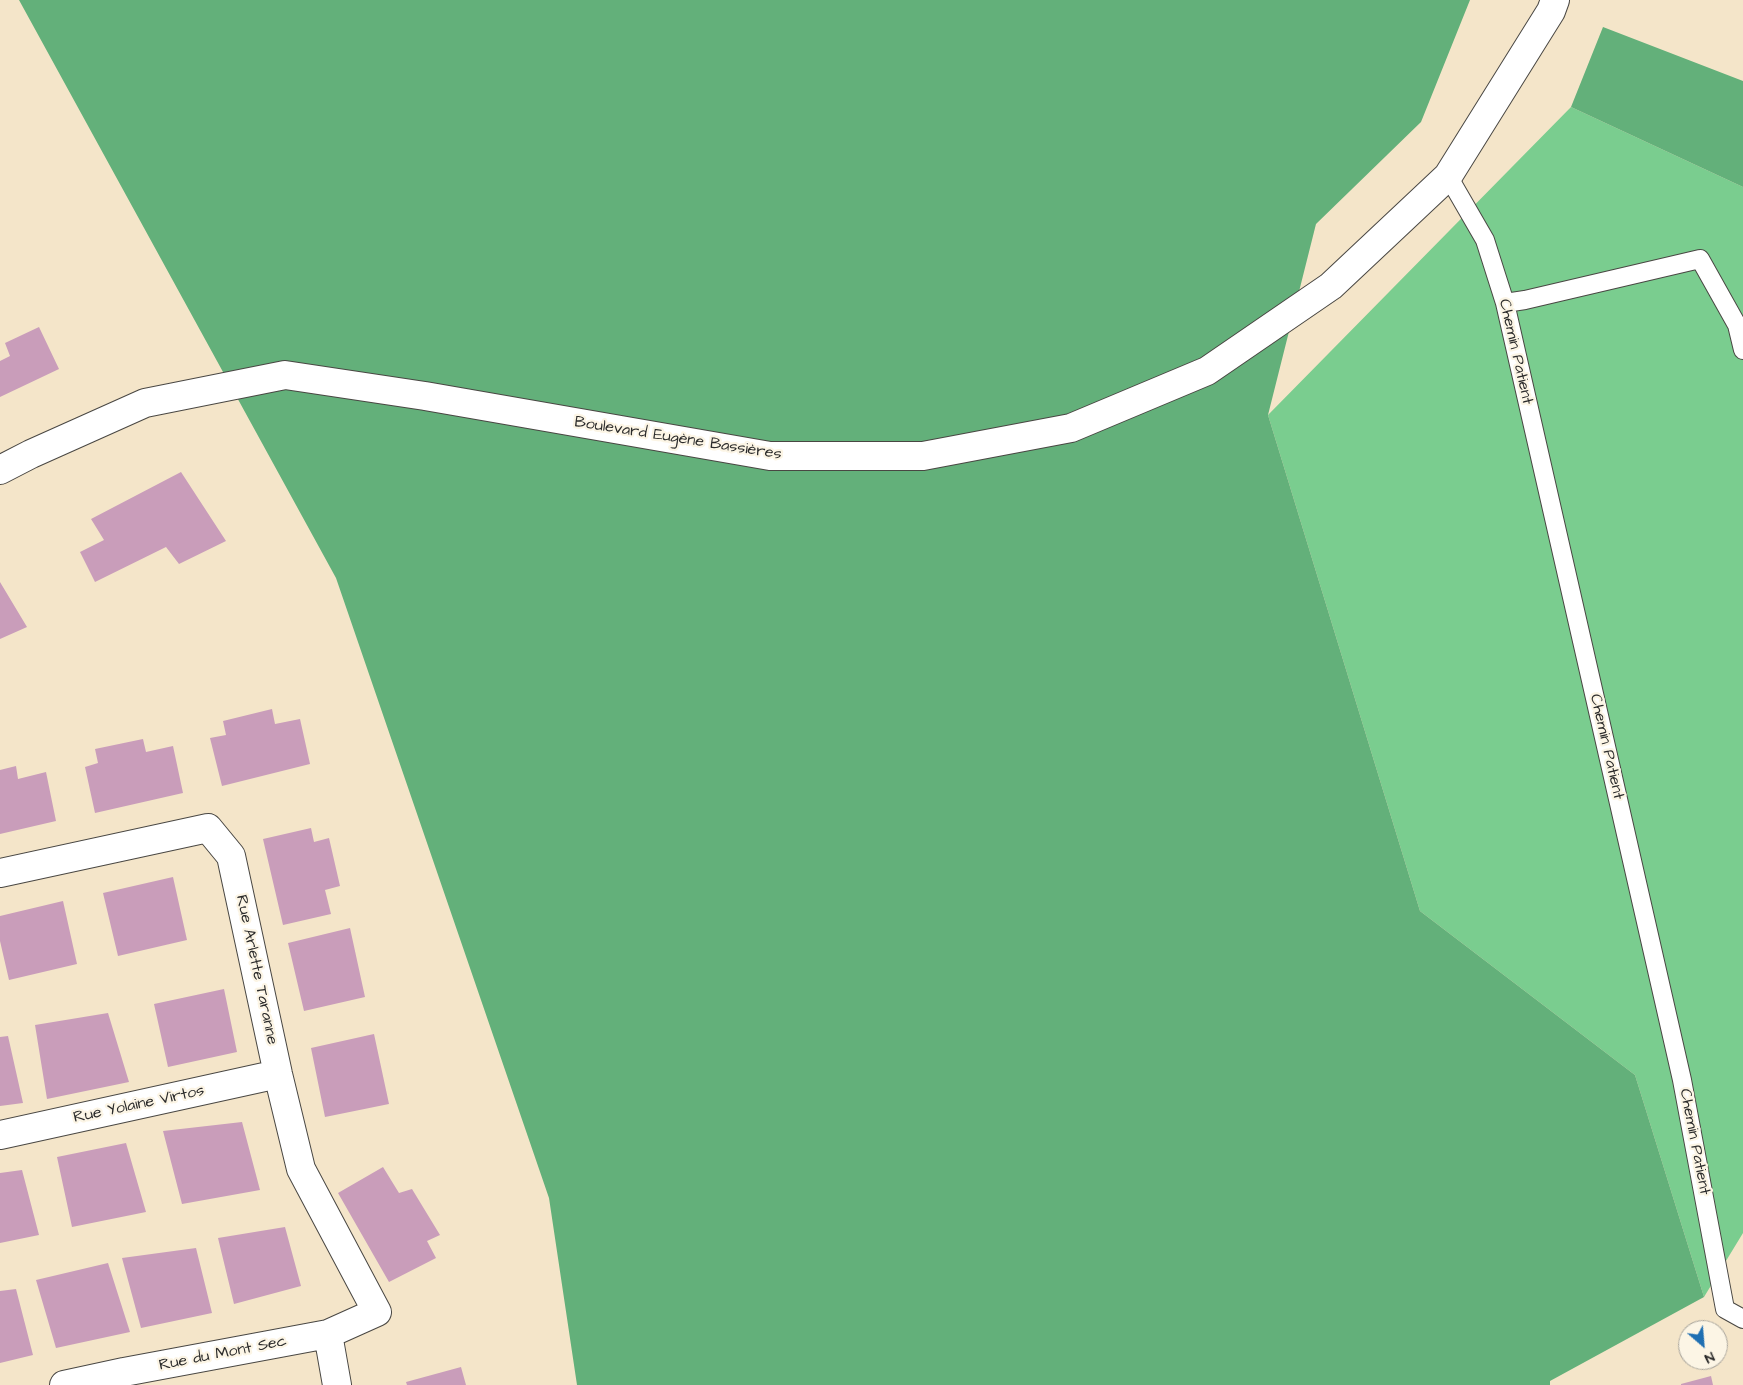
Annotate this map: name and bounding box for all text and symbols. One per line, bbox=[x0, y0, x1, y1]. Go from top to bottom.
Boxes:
street label: Chemin Patient bbox=[1494, 297, 1536, 407]
street label: Boulevard Eugène Bassières bbox=[573, 413, 783, 465]
street label: Chemin Patient bbox=[1585, 692, 1627, 802]
street label: Rue Arlette Taranne bbox=[231, 893, 281, 1047]
street label: Rue Yolaine Virtos bbox=[72, 1082, 206, 1128]
street label: Chemin Patient bbox=[1674, 1087, 1714, 1197]
north arrow bbox=[1678, 1320, 1728, 1370]
street label: Rue du Mont Sec bbox=[158, 1332, 288, 1376]
text: N bbox=[1701, 1347, 1718, 1368]

